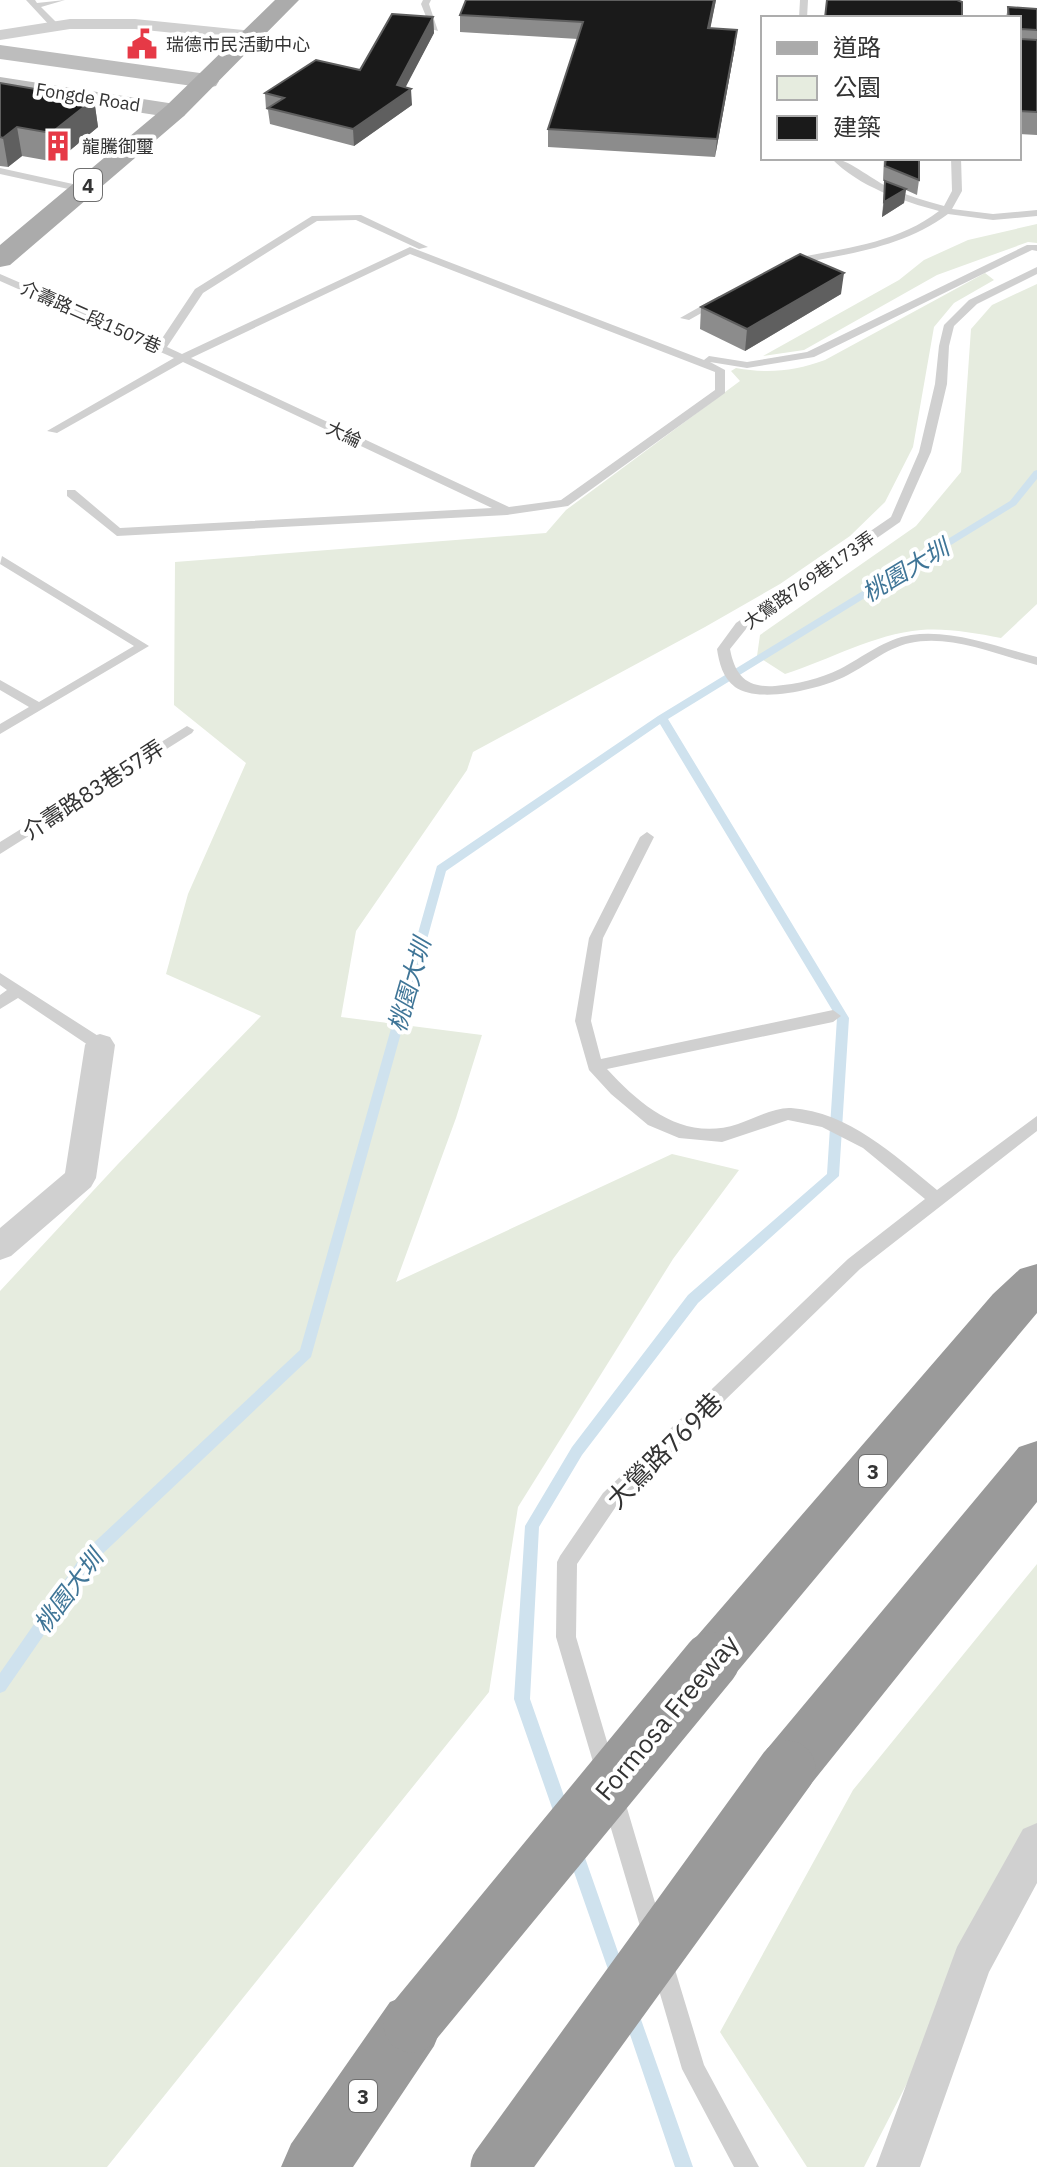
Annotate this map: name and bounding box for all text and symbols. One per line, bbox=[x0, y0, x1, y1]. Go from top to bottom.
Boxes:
legend bbox=[761, 16, 1021, 160]
public building icon: 瑞德市民活動中心 bbox=[125, 27, 159, 61]
text: 道路 bbox=[833, 31, 881, 63]
place label: 瑞德市民活動中心 bbox=[166, 33, 310, 56]
text: 公園 bbox=[833, 71, 881, 103]
street label: Fongde Road bbox=[34, 77, 142, 117]
text: 建築 bbox=[833, 111, 881, 143]
building icon: 龍騰御璽 bbox=[41, 129, 75, 163]
place label: 龍騰御璽 bbox=[82, 135, 154, 158]
road number: 4 bbox=[74, 169, 102, 201]
street label: 介壽路二段1507巷 bbox=[17, 276, 165, 358]
street label: 大綸 bbox=[323, 416, 365, 452]
street label: 大鶯路769巷173弄 bbox=[739, 526, 879, 634]
water label: 桃園大圳 bbox=[856, 530, 957, 608]
street label: 介壽路83巷57弄 bbox=[17, 733, 169, 845]
water label: 桃園大圳 bbox=[380, 932, 438, 1036]
street label: 大鶯路769巷 bbox=[599, 1385, 729, 1515]
road number: 3 bbox=[859, 1455, 887, 1487]
water label: 桃園大圳 bbox=[26, 1541, 111, 1639]
street label: Formosa Freeway bbox=[587, 1627, 745, 1807]
road number: 3 bbox=[349, 2080, 377, 2112]

